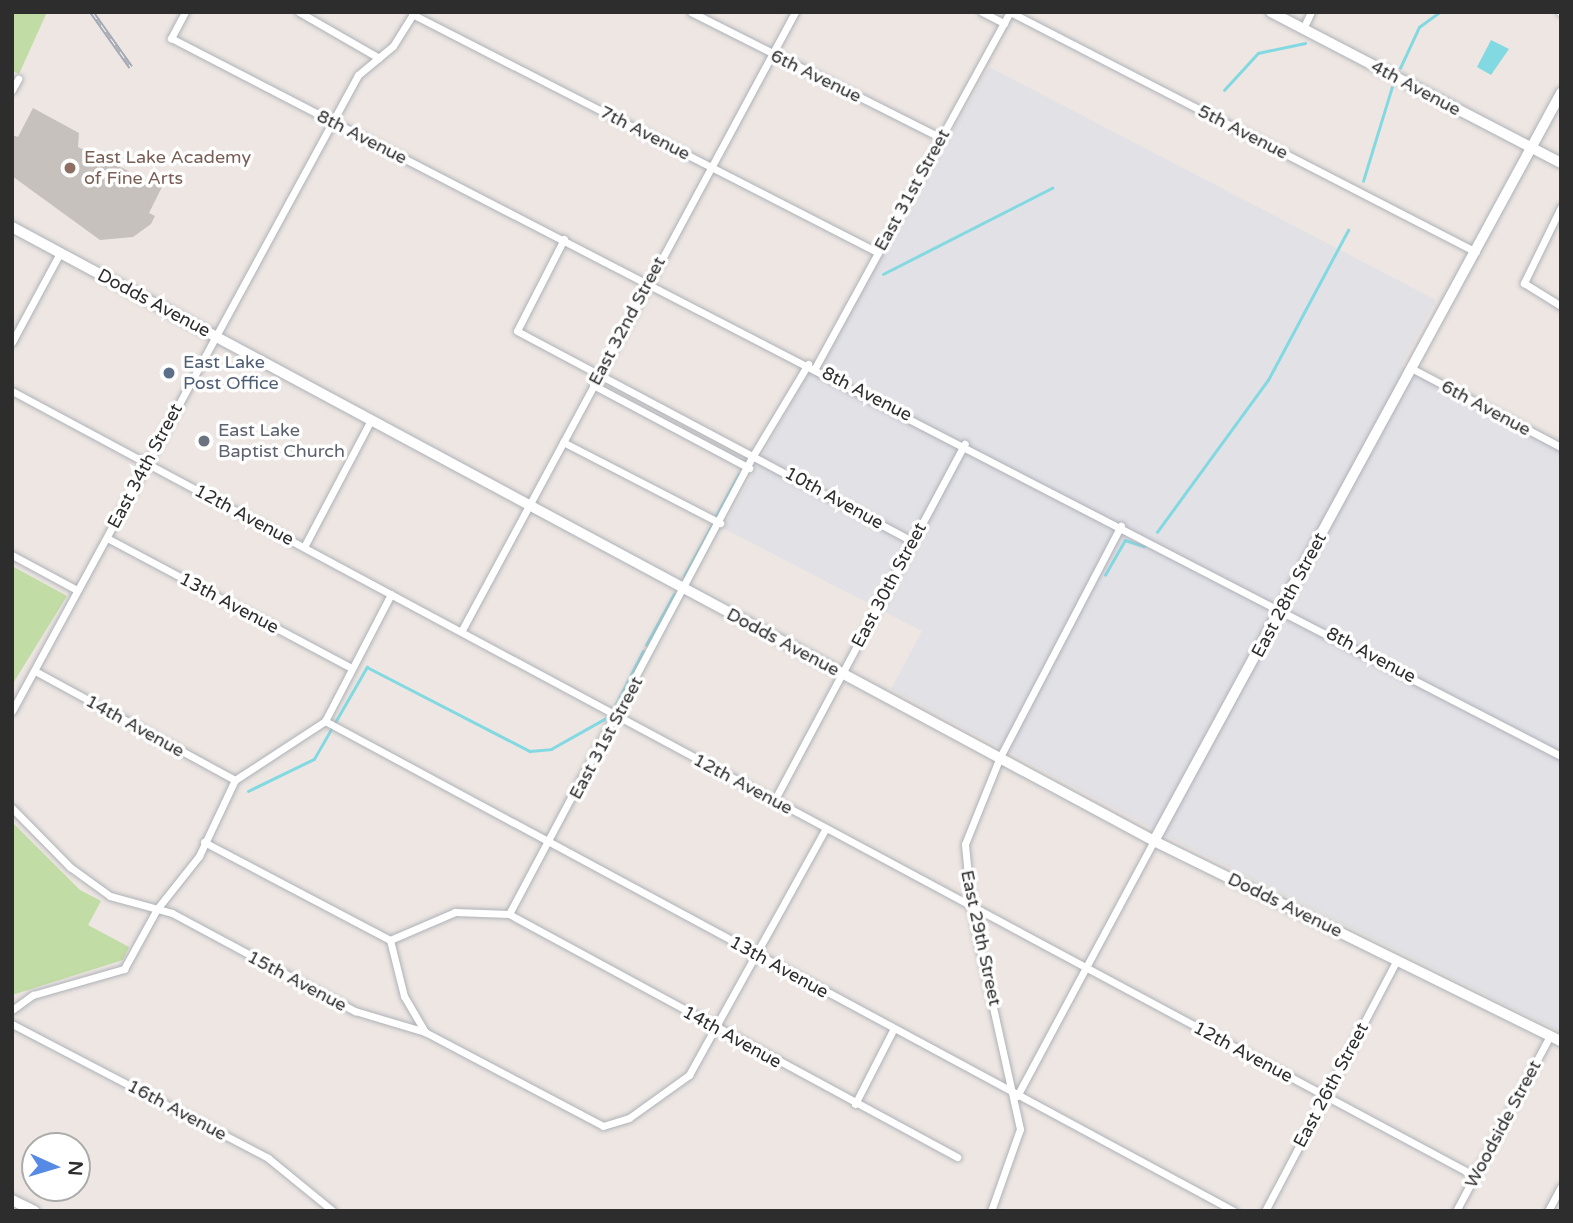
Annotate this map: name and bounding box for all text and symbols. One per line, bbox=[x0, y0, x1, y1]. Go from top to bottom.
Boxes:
street label: 6th Avenue bbox=[767, 45, 865, 107]
street label: 4th Avenue bbox=[1368, 55, 1464, 121]
street label: 5th Avenue bbox=[1194, 100, 1292, 164]
street label: 7th Avenue bbox=[596, 101, 694, 165]
street label: 8th Avenue bbox=[313, 105, 411, 169]
street label: East 31st Street bbox=[870, 125, 954, 255]
place label: East Lake Academy of Fine Arts bbox=[84, 147, 251, 190]
marker: East Lake Academy of Fine Arts bbox=[62, 160, 78, 176]
street label: East 32nd Street bbox=[584, 253, 670, 389]
street label: Dodds Avenue bbox=[94, 264, 214, 342]
place label: East Lake Post Office bbox=[183, 352, 279, 394]
street label: 8th Avenue bbox=[818, 362, 916, 426]
marker: East Lake Post Office bbox=[161, 365, 177, 381]
street label: 6th Avenue bbox=[1438, 375, 1534, 441]
street label: East 34th Street bbox=[103, 400, 187, 532]
place label: East Lake Baptist Church bbox=[218, 420, 345, 462]
marker: East Lake Baptist Church bbox=[196, 433, 212, 449]
street label: 10th Avenue bbox=[781, 462, 887, 534]
street label: 12th Avenue bbox=[191, 480, 297, 550]
street label: East 30th Street bbox=[847, 519, 931, 651]
street label: East 28th Street bbox=[1247, 529, 1331, 661]
street label: 13th Avenue bbox=[176, 568, 282, 638]
street label: Dodds Avenue bbox=[723, 603, 843, 681]
street label: 8th Avenue bbox=[1323, 622, 1419, 688]
street label: East 31st Street bbox=[565, 673, 647, 803]
street label: 14th Avenue bbox=[82, 690, 188, 762]
street label: 12th Avenue bbox=[690, 749, 796, 819]
street label: East 29th Street bbox=[956, 868, 1006, 1008]
street label: Dodds Avenue bbox=[1224, 868, 1346, 942]
street label: 13th Avenue bbox=[726, 931, 832, 1003]
street label: 15th Avenue bbox=[244, 946, 350, 1016]
street label: 14th Avenue bbox=[679, 1001, 785, 1073]
street label: 12th Avenue bbox=[1190, 1017, 1296, 1087]
street label: East 26th Street bbox=[1289, 1019, 1373, 1151]
street label: Woodside Street bbox=[1460, 1056, 1546, 1192]
street label: 16th Avenue bbox=[124, 1075, 230, 1145]
north arrow bbox=[21, 1132, 91, 1202]
text: N bbox=[63, 1160, 86, 1177]

